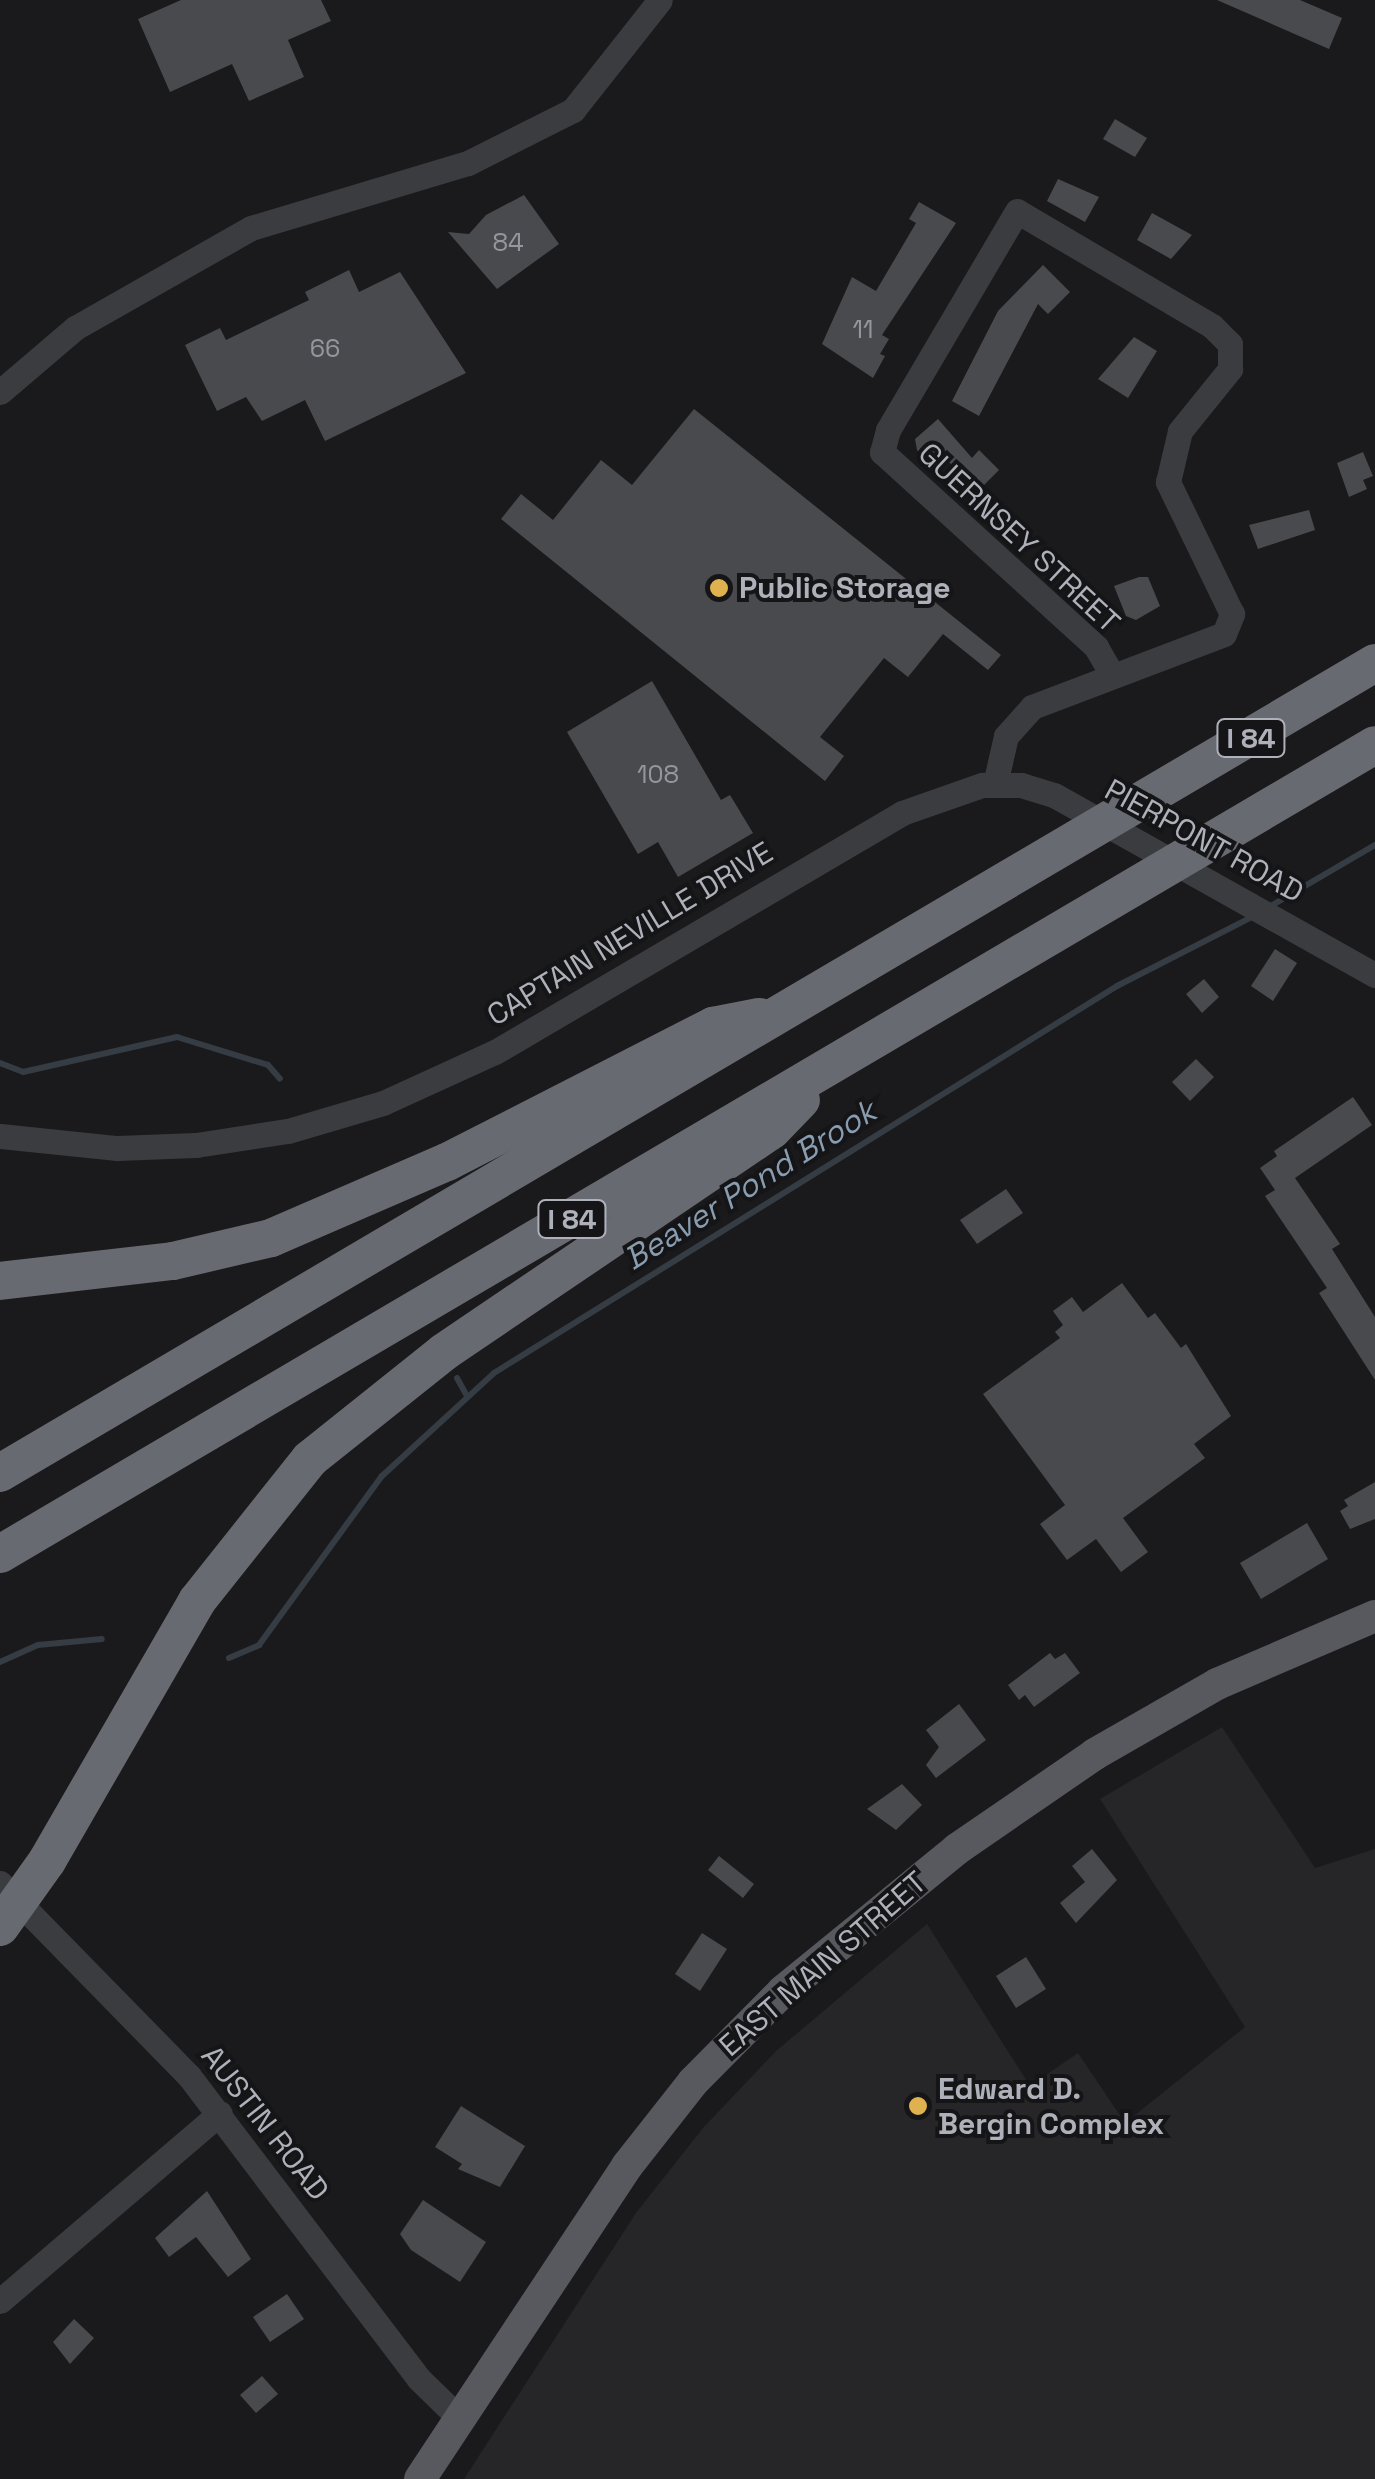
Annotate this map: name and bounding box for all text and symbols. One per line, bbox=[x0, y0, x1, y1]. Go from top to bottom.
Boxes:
house number: 84 bbox=[492, 227, 524, 257]
house number: 11 bbox=[853, 314, 873, 344]
house number: 66 bbox=[310, 333, 340, 363]
street label: GUERNSEY STREET bbox=[911, 435, 1127, 641]
place label: Public Storage bbox=[739, 570, 951, 606]
marker: Public Storage bbox=[708, 577, 730, 599]
road number: I 84 bbox=[1216, 715, 1286, 761]
house number: 108 bbox=[637, 759, 679, 789]
street label: PIERPONT ROAD bbox=[1098, 771, 1310, 911]
street label: CAPTAIN NEVILLE DRIVE bbox=[481, 834, 779, 1034]
water label: Beaver Pond Brook bbox=[617, 1092, 883, 1278]
road number: I 84 bbox=[537, 1196, 607, 1242]
street label: EAST MAIN STREET bbox=[712, 1864, 934, 2064]
street label: AUSTIN ROAD bbox=[194, 2039, 336, 2207]
place label: Edward D. Bergin Complex bbox=[938, 2071, 1164, 2142]
marker: Edward D. Bergin Complex bbox=[907, 2095, 929, 2117]

